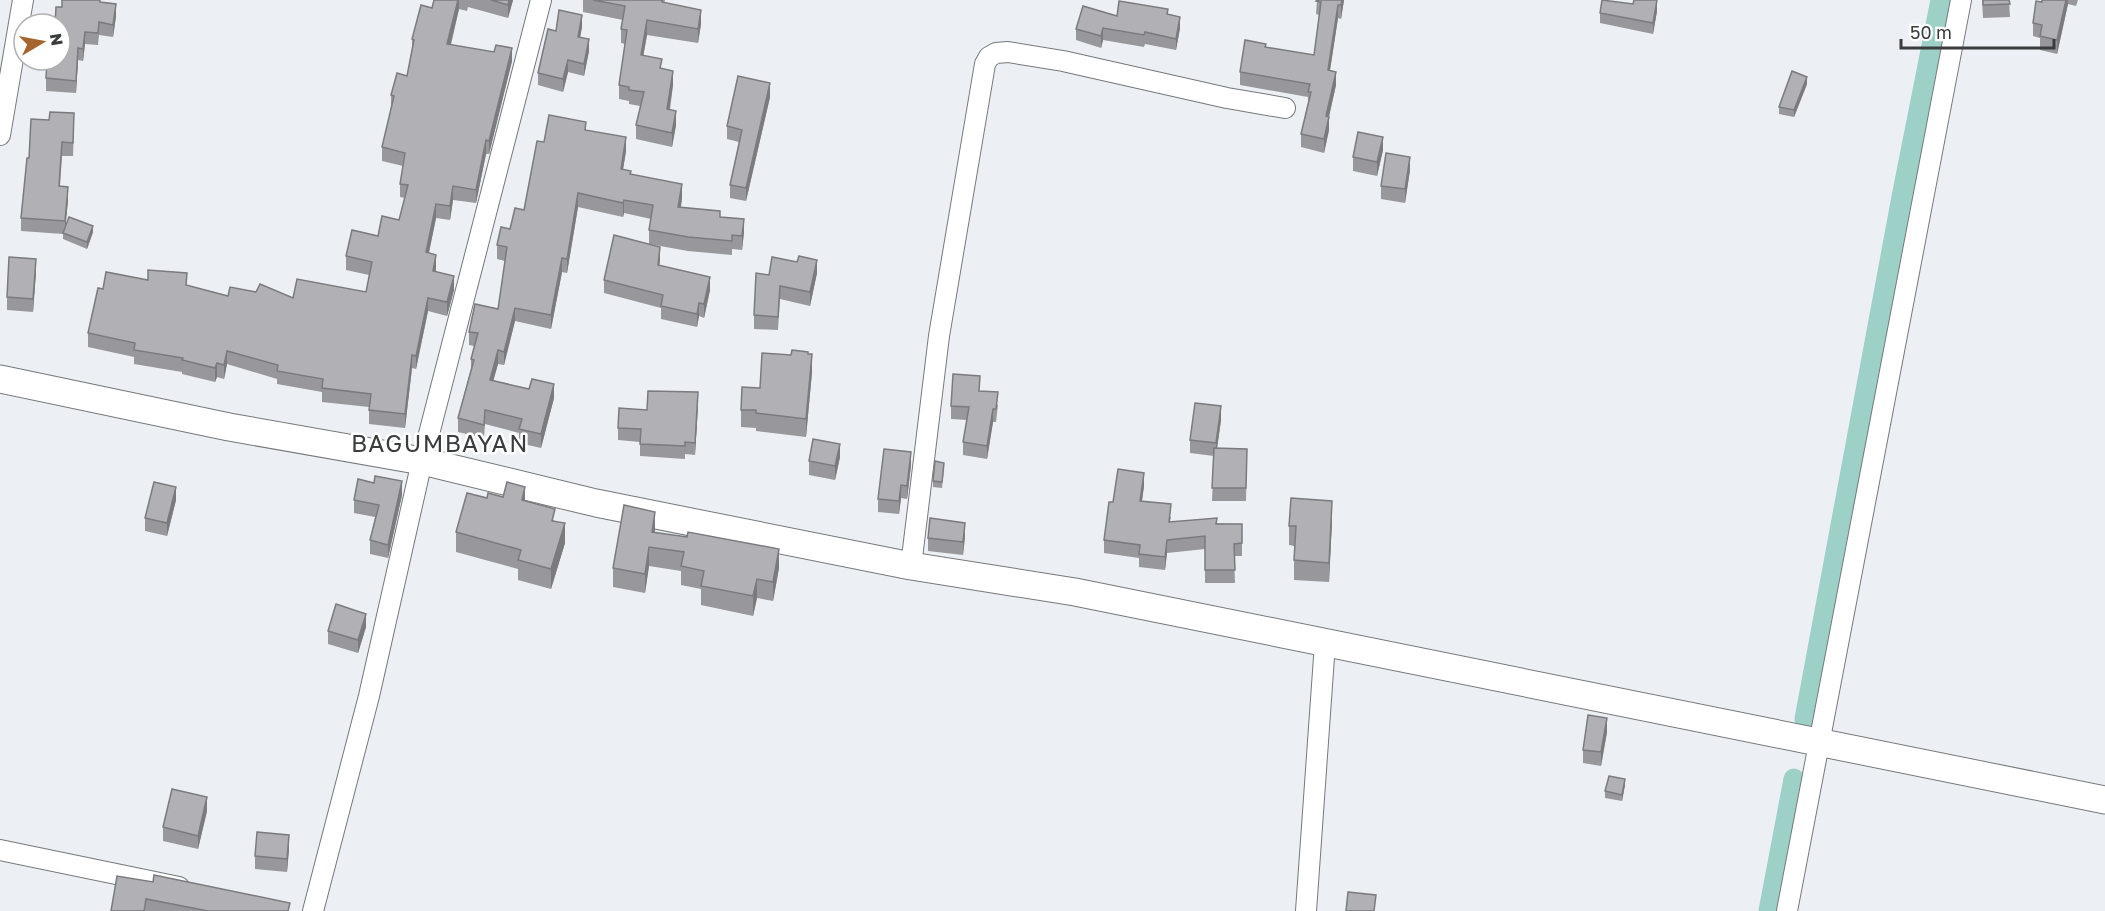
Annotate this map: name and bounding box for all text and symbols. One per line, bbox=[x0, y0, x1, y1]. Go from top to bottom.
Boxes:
north arrow bbox=[12, 12, 72, 72]
scale bar bbox=[1901, 12, 2054, 50]
text: 50 m bbox=[1910, 21, 1952, 43]
text: N bbox=[46, 32, 68, 47]
district label: BAGUMBAYAN bbox=[351, 428, 529, 457]

